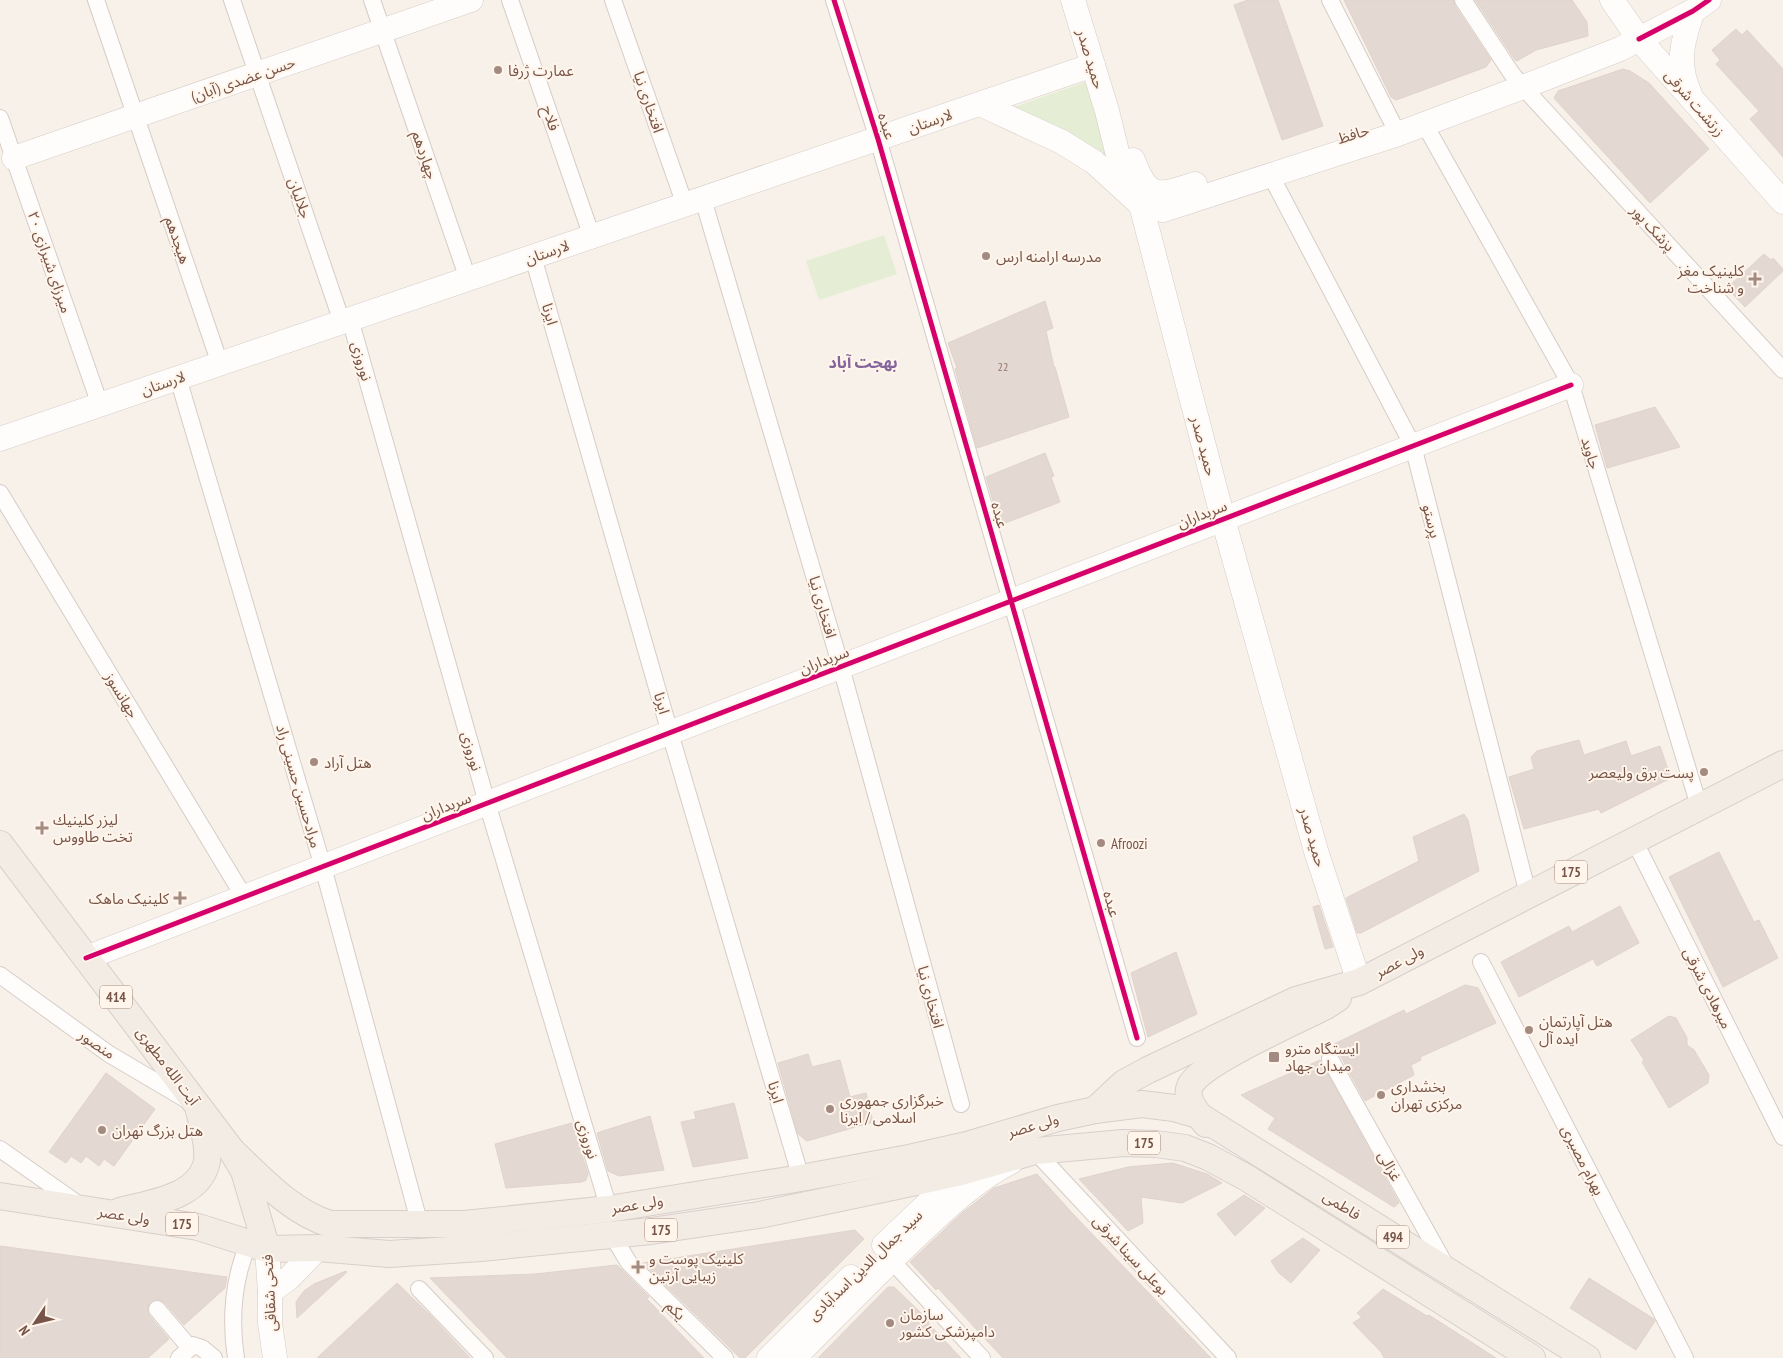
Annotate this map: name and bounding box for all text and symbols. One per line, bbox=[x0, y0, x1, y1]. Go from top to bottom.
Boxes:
street label: حمید صدر bbox=[1073, 26, 1109, 91]
street label: حسن عضدی (آبان) bbox=[188, 52, 298, 106]
place label: عمارت ژرفا bbox=[508, 61, 574, 80]
marker: عمارت ژرفا bbox=[492, 64, 504, 76]
street label: زرتشت شرقی bbox=[1661, 66, 1729, 140]
street label: افتخاری نیا bbox=[630, 69, 668, 135]
street label: فلاح bbox=[535, 103, 564, 134]
street label: لارستان bbox=[905, 105, 955, 137]
street label: عبده bbox=[874, 110, 900, 142]
street label: حافظ bbox=[1335, 120, 1371, 148]
street label: چهاردهم bbox=[406, 128, 442, 183]
street label: جلالیان bbox=[284, 175, 316, 221]
street label: پزشک پور bbox=[1625, 200, 1679, 256]
street label: میرزای شیرازی ۲۰ bbox=[24, 209, 76, 315]
street label: هیجدهم bbox=[159, 214, 195, 267]
street label: لارستان bbox=[522, 236, 572, 268]
place label: مدرسه ارامنه ارس bbox=[996, 247, 1102, 266]
marker: مدرسه ارامنه ارس bbox=[980, 250, 992, 262]
place label: کلینیک مغز و شناخت bbox=[1677, 261, 1745, 297]
marker: کلینیک مغز و شناخت bbox=[1748, 272, 1762, 286]
street label: ايرنا bbox=[538, 301, 562, 327]
street label: نوروزی bbox=[347, 339, 377, 383]
district label: بهجت آباد bbox=[829, 352, 898, 372]
house number: 22 bbox=[998, 359, 1008, 374]
street label: لارستان bbox=[138, 367, 188, 399]
street label: حمید صدر bbox=[1187, 413, 1221, 478]
street label: جاوید bbox=[1577, 435, 1605, 471]
street label: سربداران bbox=[1174, 496, 1230, 532]
street label: عبده bbox=[987, 500, 1013, 531]
street label: پرستو bbox=[1418, 502, 1445, 540]
street label: افتخاری نیا bbox=[805, 574, 841, 640]
street label: سربداران bbox=[796, 642, 852, 678]
street label: جهانسوز bbox=[100, 668, 143, 722]
street label: ايرنا bbox=[650, 690, 674, 716]
street label: مرادحسین حسینی راد bbox=[272, 722, 326, 850]
street label: نوروزی bbox=[457, 729, 487, 773]
place label: هتل آراد bbox=[324, 753, 372, 772]
marker: هتل آراد bbox=[308, 756, 320, 768]
place label: پست برق ولیعصر bbox=[1588, 763, 1694, 783]
marker: پست برق ولیعصر bbox=[1698, 766, 1710, 778]
street label: سربداران bbox=[418, 788, 474, 824]
street label: حمید صدر bbox=[1295, 804, 1331, 869]
place label: ليزر كلينيك تخت طاووس bbox=[53, 810, 133, 846]
marker: ليزر كلينيك تخت طاووس bbox=[35, 821, 49, 835]
place label: Afroozi bbox=[1111, 834, 1148, 853]
marker: Afroozi bbox=[1095, 837, 1107, 849]
road number: 175 bbox=[1555, 860, 1587, 884]
place label: کلینیک ماهک bbox=[89, 889, 170, 908]
street label: عبده bbox=[1099, 889, 1125, 920]
marker: کلینیک ماهک bbox=[173, 891, 187, 905]
street label: ولی عصر bbox=[1370, 940, 1427, 982]
street label: میرهادی شرقی bbox=[1679, 944, 1737, 1032]
street label: افتخاری نیا bbox=[914, 964, 948, 1030]
road number: 414 bbox=[100, 986, 132, 1009]
place label: هتل آپارتمان ایده آل bbox=[1539, 1012, 1613, 1048]
street label: آیت الله مطهری bbox=[132, 1023, 204, 1110]
street label: منصور bbox=[74, 1024, 119, 1063]
marker: هتل آپارتمان ایده آل bbox=[1523, 1024, 1535, 1036]
place label: ایستگاه مترو میدان جهاد bbox=[1285, 1039, 1359, 1075]
marker: ایستگاه مترو میدان جهاد bbox=[1267, 1050, 1281, 1064]
place label: بخشداری مرکزی تهران bbox=[1391, 1077, 1462, 1113]
street label: ايرنا bbox=[764, 1079, 788, 1105]
marker: بخشداری مرکزی تهران bbox=[1375, 1089, 1387, 1101]
place label: خبرگزاری جمهوری اسلامی / ایرنا bbox=[840, 1091, 944, 1127]
marker: خبرگزاری جمهوری اسلامی / ایرنا bbox=[824, 1103, 836, 1115]
street label: ولی عصر bbox=[1004, 1109, 1061, 1142]
street label: نوروزی bbox=[573, 1117, 603, 1161]
place label: هتل بزرگ تهران bbox=[112, 1121, 203, 1140]
street label: بهرام مصیری bbox=[1555, 1122, 1609, 1199]
marker: هتل بزرگ تهران bbox=[96, 1124, 108, 1136]
road number: 175 bbox=[1128, 1132, 1160, 1154]
street label: غزالی bbox=[1374, 1148, 1406, 1185]
street label: فاطمی bbox=[1320, 1186, 1365, 1224]
street label: ولی عصر bbox=[609, 1191, 664, 1218]
street label: ولی عصر bbox=[96, 1201, 151, 1228]
street label: سید جمال الدین اسدآبادی bbox=[804, 1205, 926, 1325]
street label: بوعلی سینا شرقی bbox=[1089, 1211, 1173, 1299]
road number: 175 bbox=[166, 1212, 198, 1236]
road number: 175 bbox=[645, 1218, 677, 1242]
road number: 494 bbox=[1377, 1226, 1409, 1248]
place label: کلینیک پوست و زیبایی آرتین bbox=[649, 1249, 744, 1285]
street label: فتحی شقاقی bbox=[257, 1254, 281, 1332]
marker: کلینیک پوست و زیبایی آرتین bbox=[631, 1260, 645, 1274]
street label: یکم bbox=[661, 1296, 690, 1325]
north arrow bbox=[10, 1298, 60, 1348]
place label: سازمان دامپزشکی کشور bbox=[899, 1305, 995, 1342]
marker: سازمان دامپزشکی کشور bbox=[884, 1317, 896, 1329]
text: N bbox=[15, 1322, 34, 1339]

